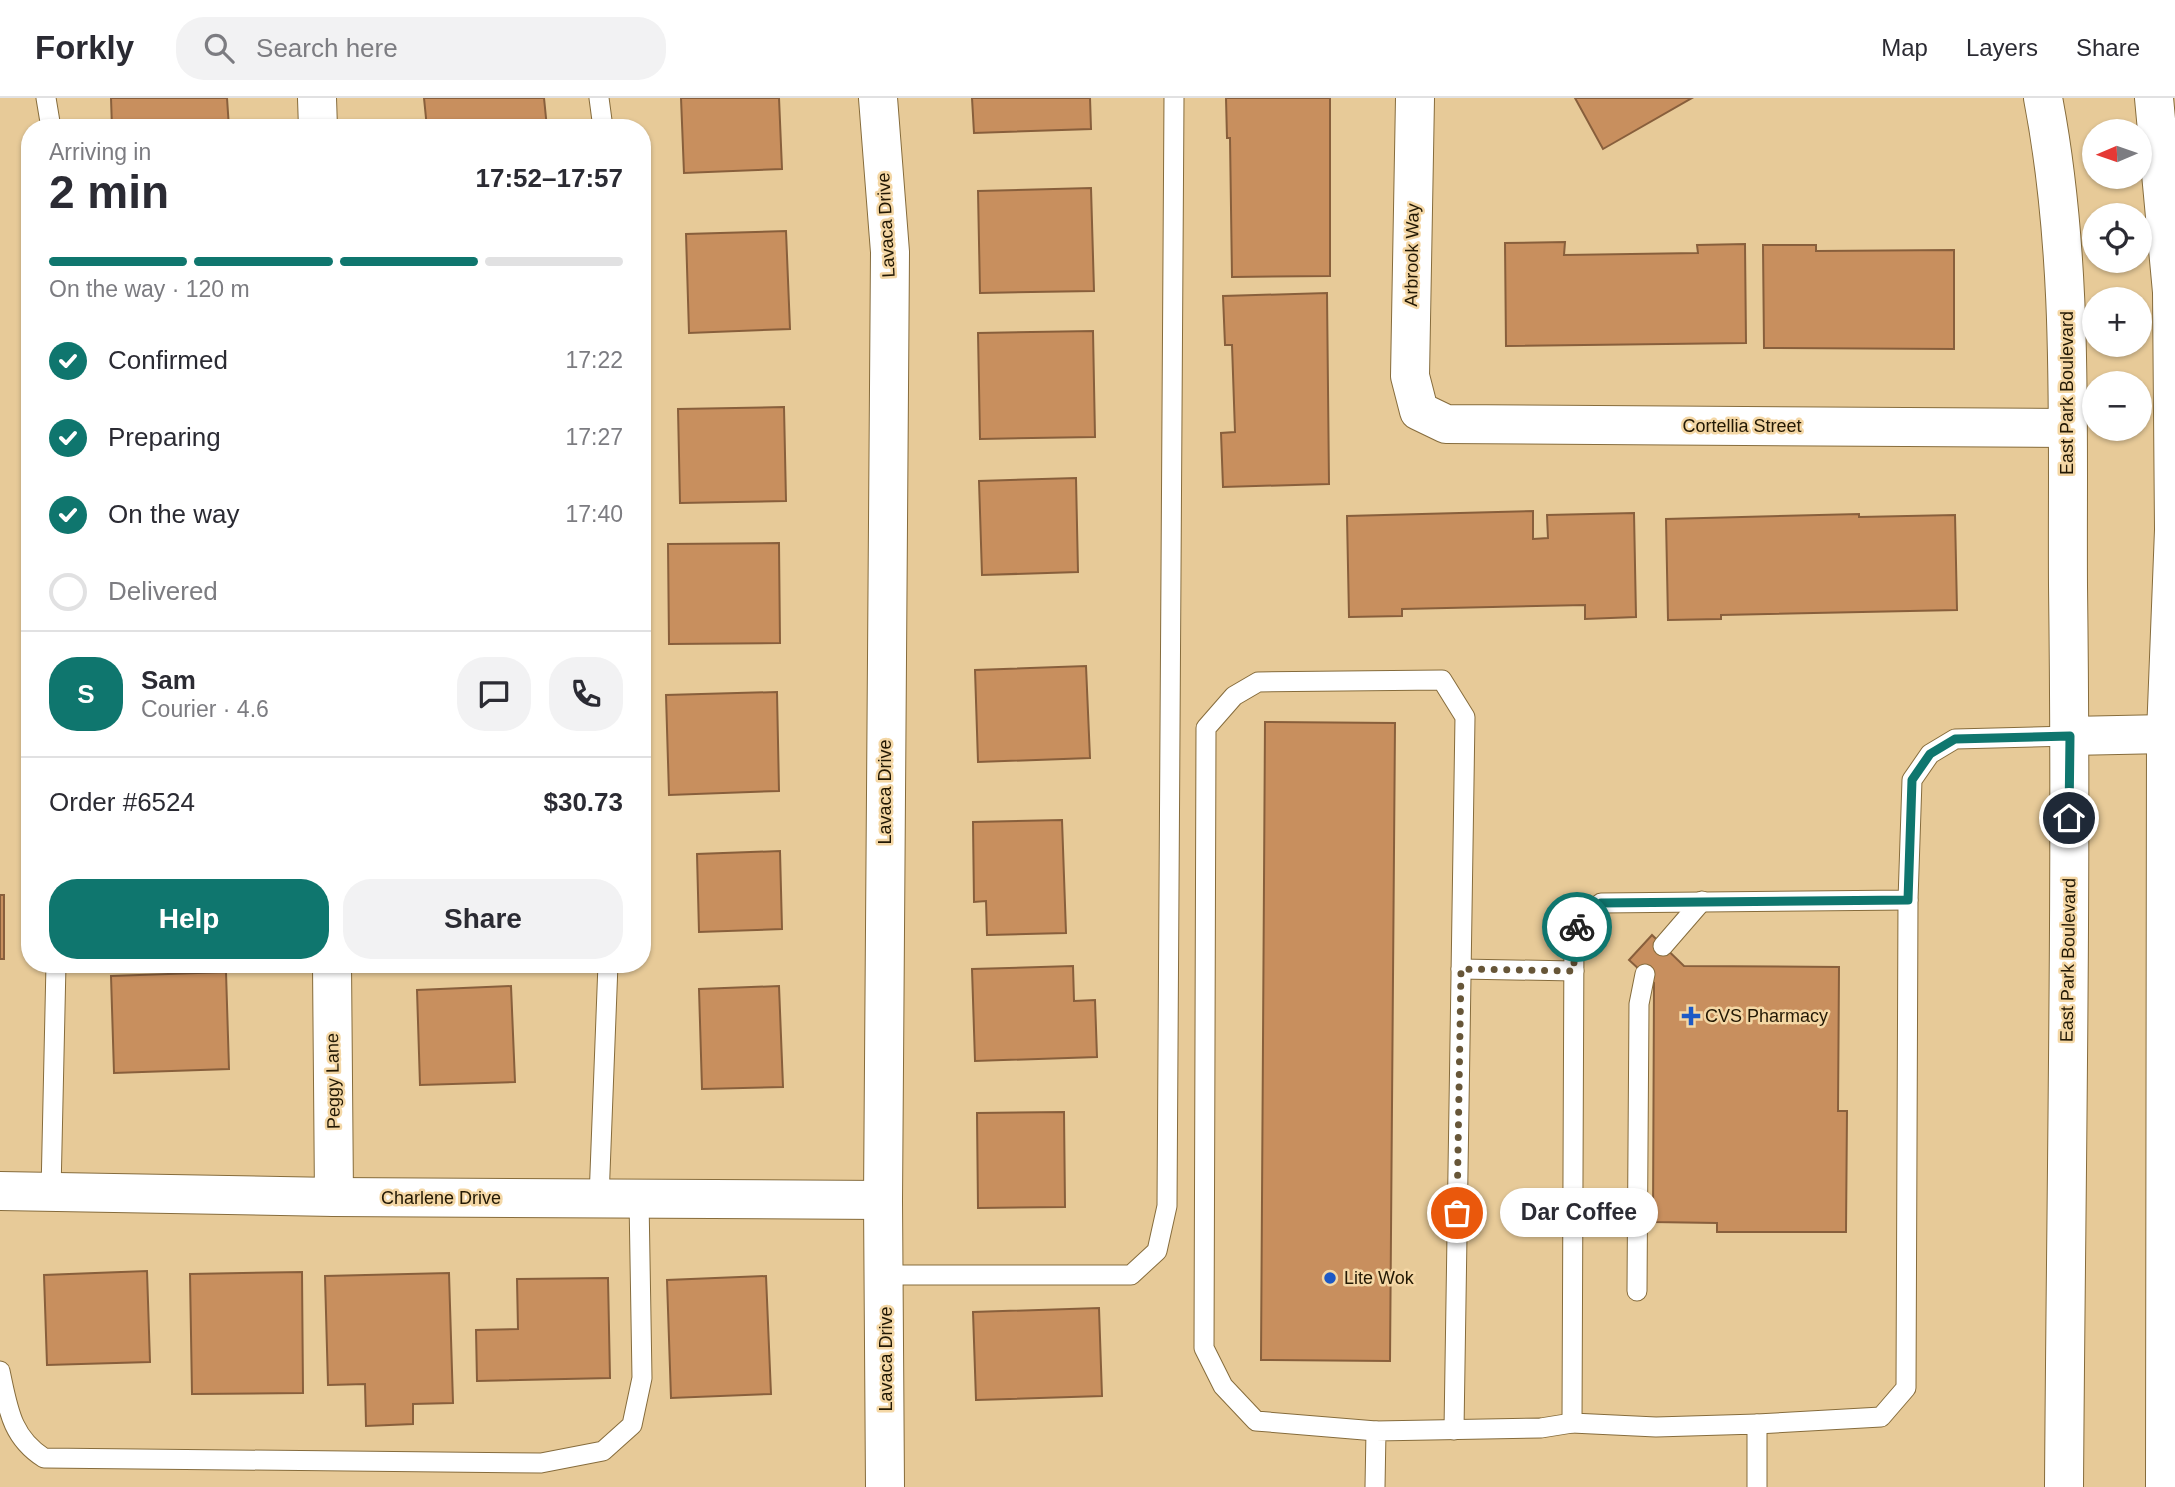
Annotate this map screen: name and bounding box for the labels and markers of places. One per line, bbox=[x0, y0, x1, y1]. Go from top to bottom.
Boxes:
pin bbox=[2039, 788, 2099, 848]
place label: CVS Pharmacy bbox=[1705, 1006, 1828, 1026]
marker: CVS Pharmacy bbox=[1683, 1008, 1699, 1024]
pin bbox=[1427, 1183, 1487, 1243]
callout: Dar Coffee bbox=[1499, 1188, 1656, 1238]
place label: Lite Wok bbox=[1344, 1268, 1415, 1288]
marker: Lite Wok bbox=[1322, 1270, 1338, 1286]

